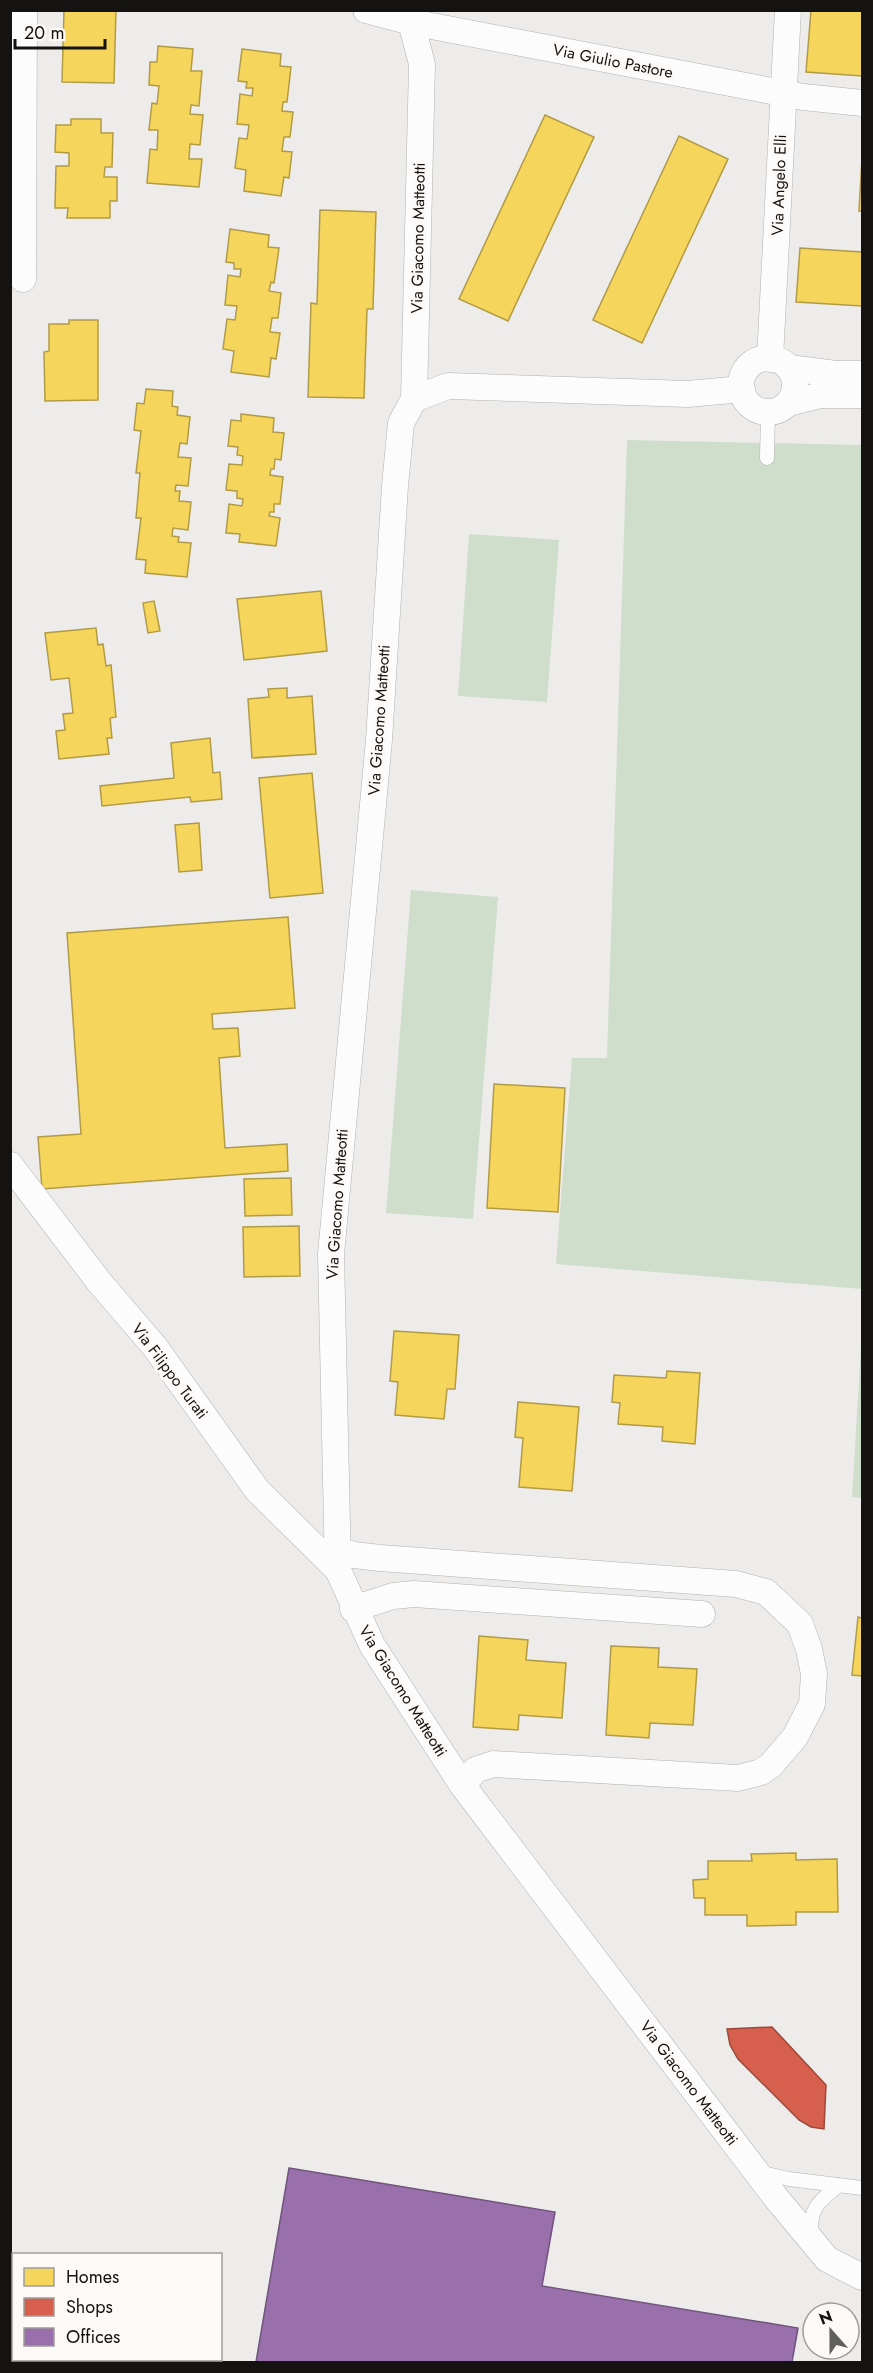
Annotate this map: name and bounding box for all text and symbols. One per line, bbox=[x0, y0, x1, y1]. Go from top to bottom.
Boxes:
scale bar bbox=[15, 12, 105, 50]
text: 20 m bbox=[24, 20, 64, 46]
street label: Via Giulio Pastore bbox=[551, 38, 675, 84]
street label: Via Angelo Elli bbox=[766, 134, 792, 236]
street label: Via Giacomo Matteotti bbox=[405, 162, 431, 314]
street label: Via Giacomo Matteotti bbox=[362, 644, 396, 796]
street label: Via Giacomo Matteotti bbox=[320, 1128, 354, 1280]
street label: Via Filippo Turati bbox=[126, 1318, 214, 1424]
street label: Via Giacomo Matteotti bbox=[353, 1621, 453, 1761]
street label: Via Giacomo Matteotti bbox=[634, 2016, 744, 2150]
legend bbox=[12, 2253, 222, 2361]
text: Homes bbox=[66, 2264, 119, 2290]
text: Shops bbox=[66, 2294, 113, 2320]
north arrow bbox=[801, 2301, 861, 2361]
text: N bbox=[816, 2304, 836, 2330]
text: Offices bbox=[66, 2324, 120, 2350]

